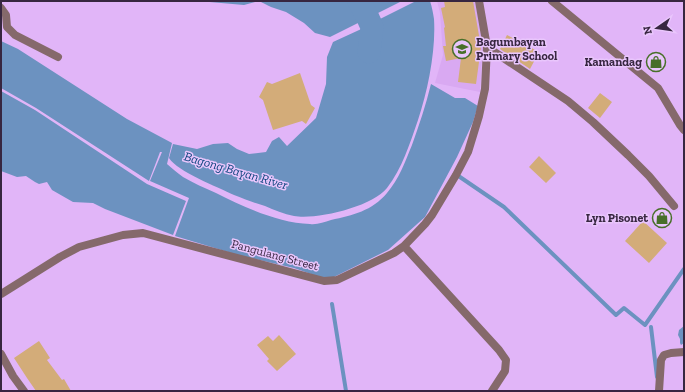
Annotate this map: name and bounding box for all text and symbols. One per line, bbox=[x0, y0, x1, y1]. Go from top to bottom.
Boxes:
north arrow bbox=[637, 8, 677, 48]
text: N bbox=[640, 24, 655, 36]
place label: Bagumbayan Primary School bbox=[476, 35, 558, 63]
school or university icon: Bagumbayan Primary School bbox=[451, 38, 473, 60]
shop icon: Kamandag bbox=[645, 51, 667, 73]
place label: Kamandag bbox=[584, 55, 642, 69]
water label: Bagong Bayan River bbox=[182, 149, 290, 193]
shop icon: Lyn Pisonet bbox=[651, 207, 673, 229]
place label: Lyn Pisonet bbox=[586, 211, 648, 225]
street label: Pangulang Street bbox=[230, 237, 321, 273]

